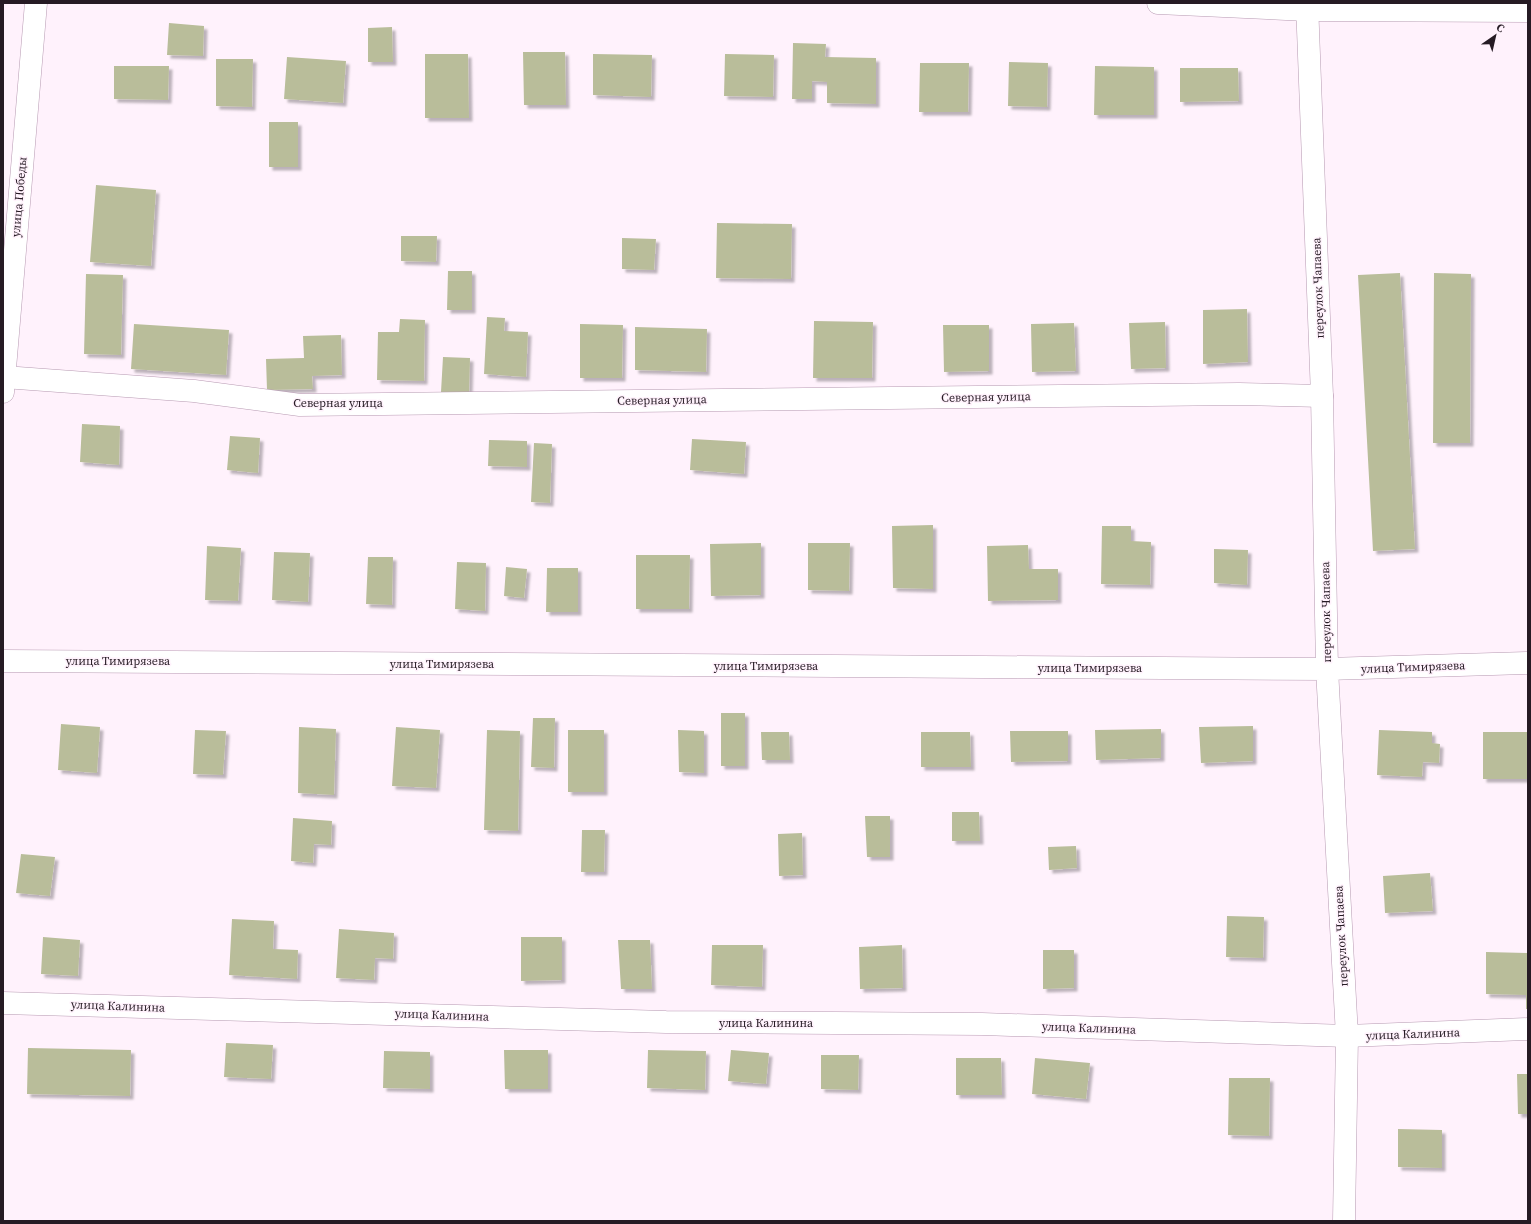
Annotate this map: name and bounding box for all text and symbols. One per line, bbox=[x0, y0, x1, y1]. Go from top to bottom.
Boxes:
north arrow bbox=[1475, 16, 1515, 56]
text: С bbox=[1493, 20, 1507, 36]
street label: улица Победы bbox=[8, 156, 30, 238]
street label: переулок Чапаева bbox=[1308, 236, 1328, 339]
street label: Северная улица bbox=[941, 388, 1032, 406]
street label: Северная улица bbox=[617, 391, 708, 409]
street label: Северная улица bbox=[293, 395, 384, 411]
street label: переулок Чапаева bbox=[1317, 560, 1335, 663]
street label: улица Тимирязева bbox=[66, 653, 171, 669]
street label: улица Тимирязева bbox=[390, 656, 495, 672]
street label: улица Тимирязева bbox=[1361, 657, 1466, 677]
street label: улица Тимирязева bbox=[714, 658, 819, 674]
street label: улица Тимирязева bbox=[1038, 660, 1143, 676]
street label: переулок Чапаева bbox=[1330, 884, 1352, 987]
street label: улица Калинина bbox=[71, 996, 166, 1016]
street label: улица Калинина bbox=[395, 1005, 490, 1025]
street label: улица Калинина bbox=[719, 1015, 814, 1031]
street label: улица Калинина bbox=[1042, 1018, 1137, 1038]
street label: улица Калинина bbox=[1366, 1024, 1461, 1044]

